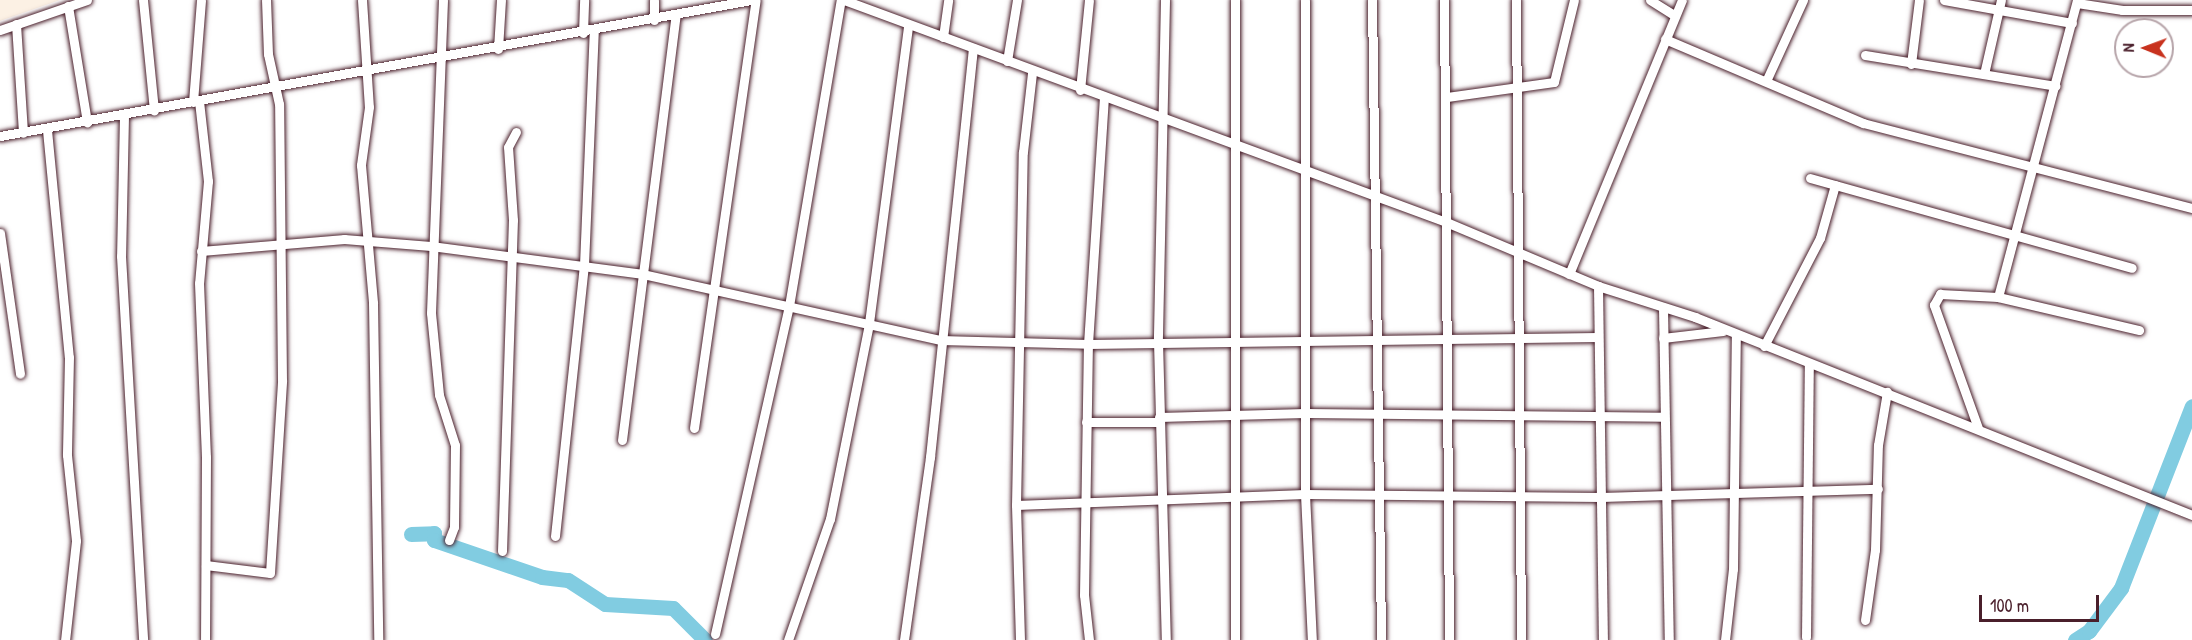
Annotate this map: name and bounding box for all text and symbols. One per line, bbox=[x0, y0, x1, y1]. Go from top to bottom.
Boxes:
north arrow bbox=[2114, 18, 2174, 78]
text: N bbox=[2117, 43, 2139, 52]
scale bar bbox=[1982, 583, 2102, 621]
text: 100 m bbox=[1990, 593, 2029, 618]

